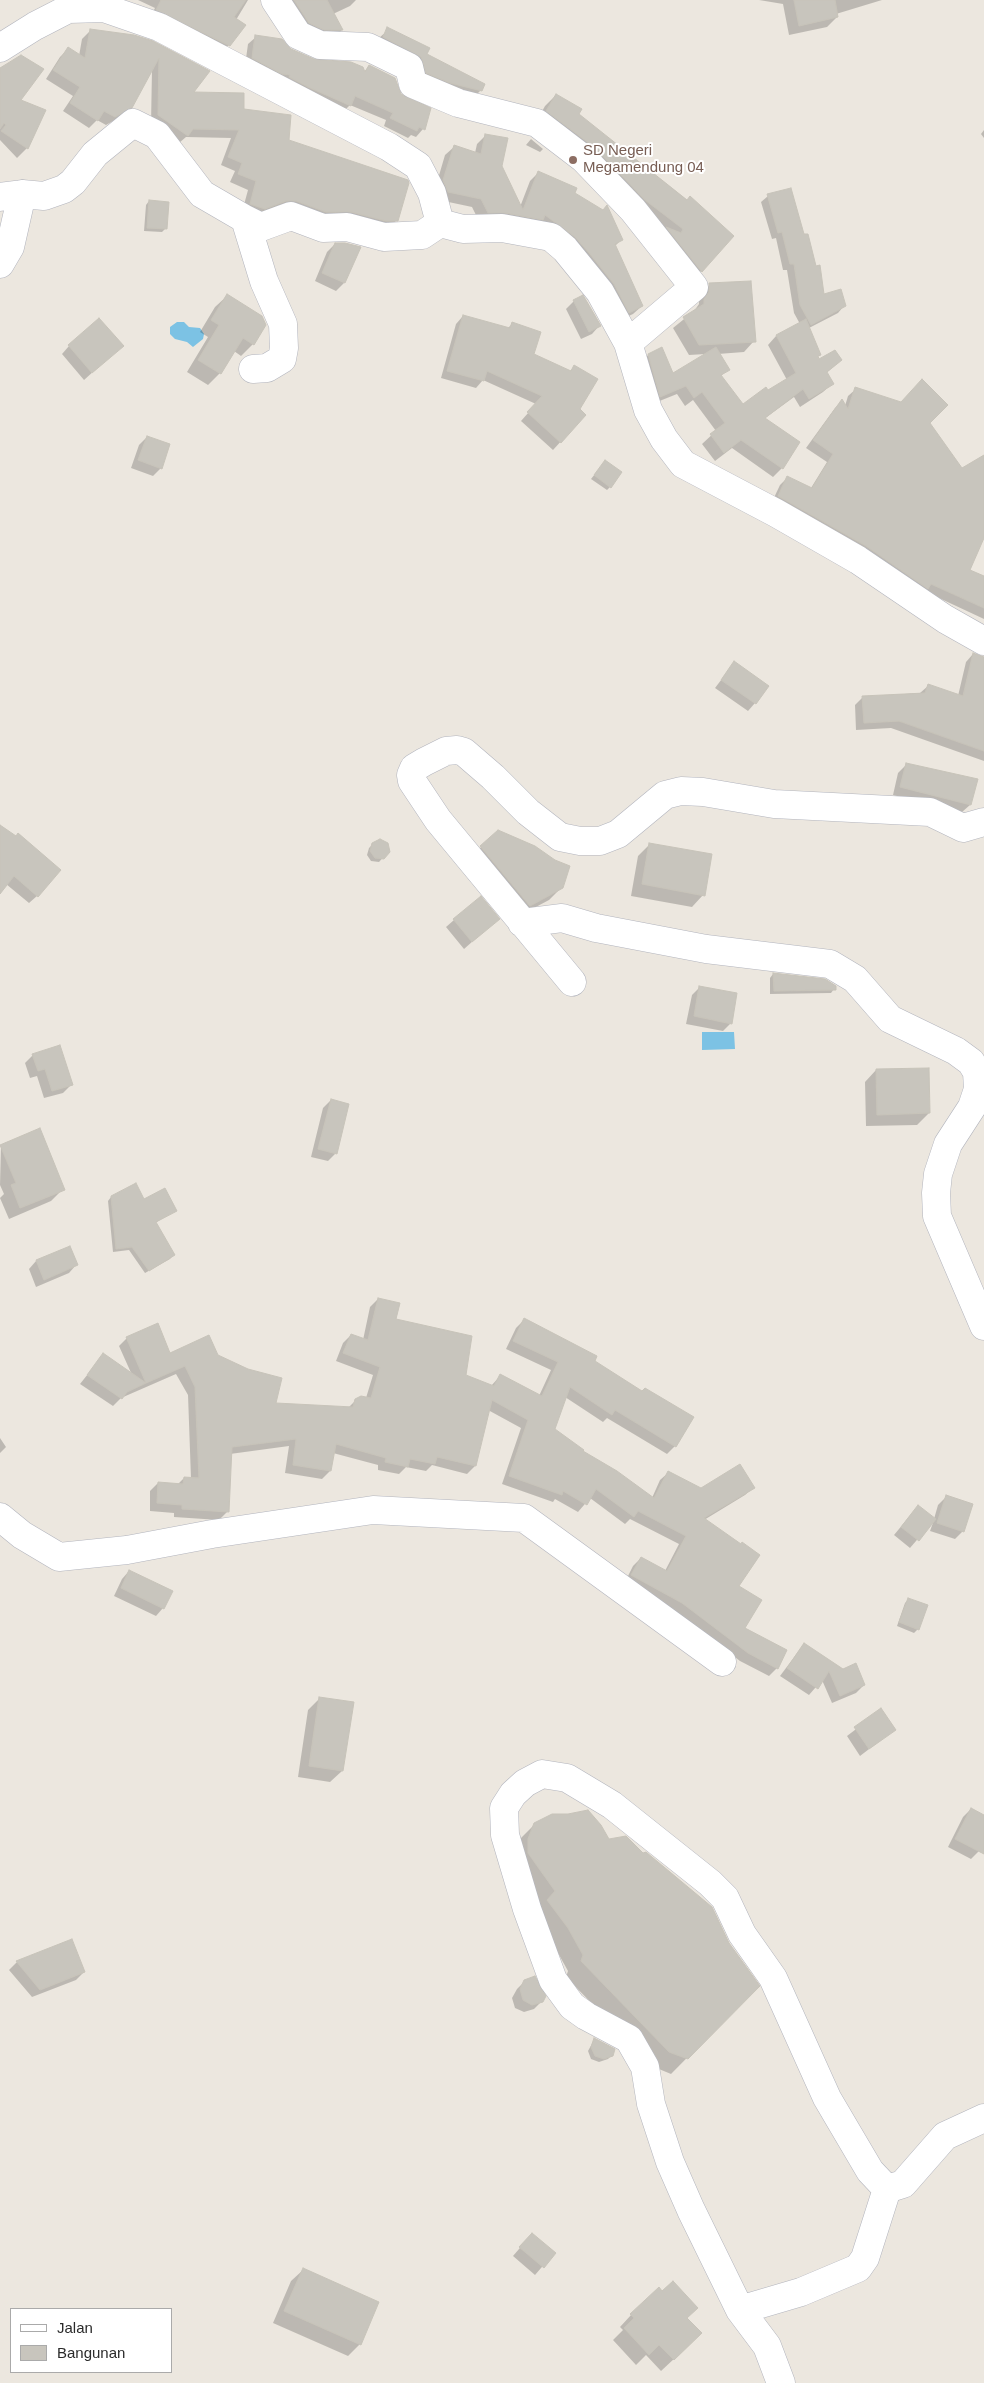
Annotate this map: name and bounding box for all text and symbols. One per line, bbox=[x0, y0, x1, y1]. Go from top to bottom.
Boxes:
place label: SD Negeri Megamendung 04 bbox=[583, 142, 704, 177]
marker: SD Negeri Megamendung 04 bbox=[567, 154, 579, 166]
legend bbox=[10, 2308, 172, 2373]
text: Jalan bbox=[57, 2319, 93, 2336]
text: Bangunan bbox=[57, 2344, 125, 2361]

